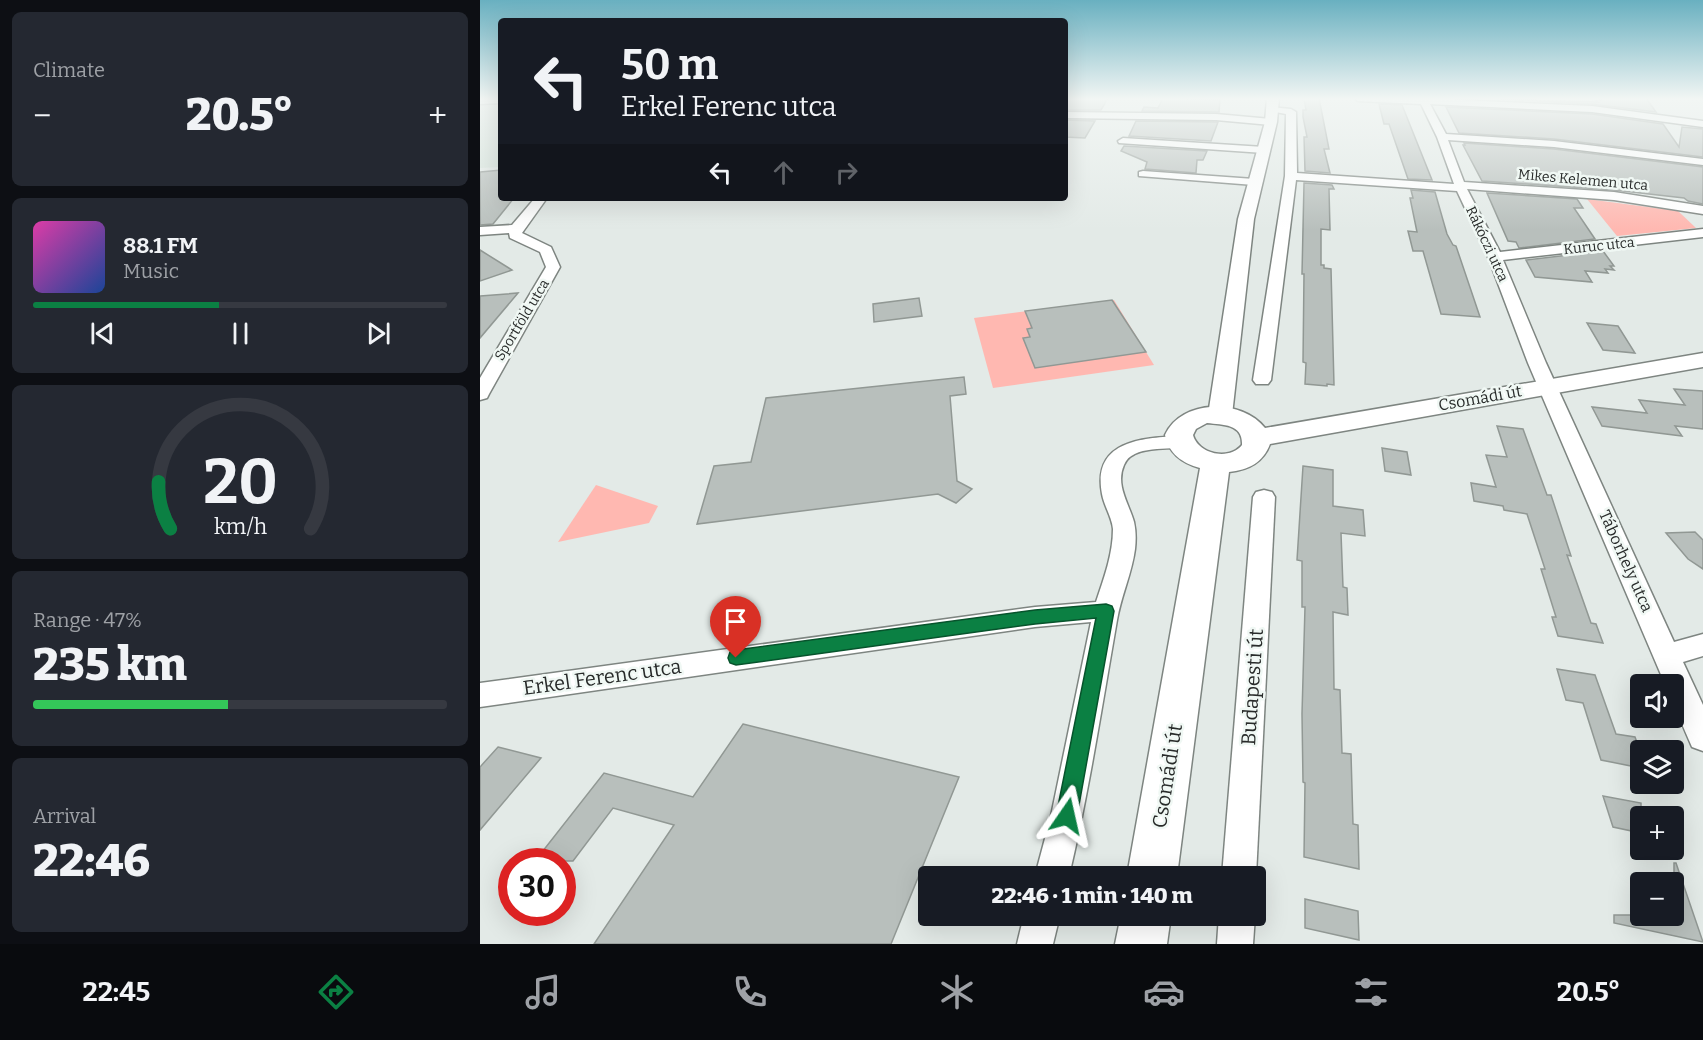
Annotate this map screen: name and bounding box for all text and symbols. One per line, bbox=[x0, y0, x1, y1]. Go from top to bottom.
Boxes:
text: 50 m bbox=[621, 40, 718, 90]
icon: left bbox=[522, 42, 600, 120]
text: Climate bbox=[33, 58, 105, 82]
text: 20.5° bbox=[186, 88, 294, 142]
text: Erkel Ferenc utca bbox=[621, 91, 837, 123]
text: − bbox=[33, 96, 51, 136]
text: + bbox=[428, 96, 447, 136]
icon: left bbox=[704, 156, 737, 189]
icon: ahead bbox=[767, 156, 800, 189]
icon: right bbox=[830, 156, 863, 189]
street label: Mikes Kelemen utca bbox=[1517, 166, 1649, 194]
street label: Rákóczi utca bbox=[1462, 204, 1512, 285]
text: 88.1 FM bbox=[123, 232, 198, 259]
street label: Kuruc utca bbox=[1563, 234, 1636, 258]
text: Music bbox=[123, 259, 179, 283]
street label: Sportföld utca bbox=[491, 276, 553, 364]
icon: previous bbox=[86, 317, 119, 350]
icon: pause bbox=[224, 317, 257, 350]
icon: next bbox=[362, 317, 395, 350]
street label: Csomádi út bbox=[1437, 381, 1523, 415]
text: 20 bbox=[203, 445, 277, 520]
street label: Táborhely utca bbox=[1595, 507, 1657, 615]
text: km/h bbox=[213, 514, 267, 540]
pin bbox=[710, 596, 761, 658]
icon: arrive bbox=[719, 605, 752, 638]
text: Range · 47% bbox=[33, 608, 142, 632]
street label: Budapesti út bbox=[1236, 628, 1268, 746]
text: 235 km bbox=[33, 638, 187, 692]
street label: Erkel Ferenc utca bbox=[521, 654, 683, 700]
map controls bbox=[1630, 674, 1684, 926]
button: sound bbox=[1630, 674, 1684, 728]
street label: Csomádi út bbox=[1147, 722, 1187, 830]
button: layers bbox=[1630, 740, 1684, 794]
position arrow bbox=[1035, 784, 1099, 848]
text: Arrival bbox=[33, 804, 96, 828]
button: + bbox=[1630, 806, 1684, 860]
text: 22:46 bbox=[33, 834, 150, 888]
speed limit sign: 30 bbox=[498, 848, 576, 926]
button: − bbox=[1630, 872, 1684, 926]
text: 22:46 · 1 min · 140 m bbox=[992, 882, 1192, 909]
icon: directions bbox=[315, 971, 357, 1013]
icon: music bbox=[522, 971, 564, 1013]
icon: phone bbox=[729, 971, 771, 1013]
icon: climate bbox=[936, 971, 978, 1013]
icon: car bbox=[1143, 971, 1185, 1013]
icon: filters bbox=[1350, 971, 1392, 1013]
text: 22:45 bbox=[82, 976, 150, 1008]
text: 20.5° bbox=[1557, 976, 1621, 1008]

